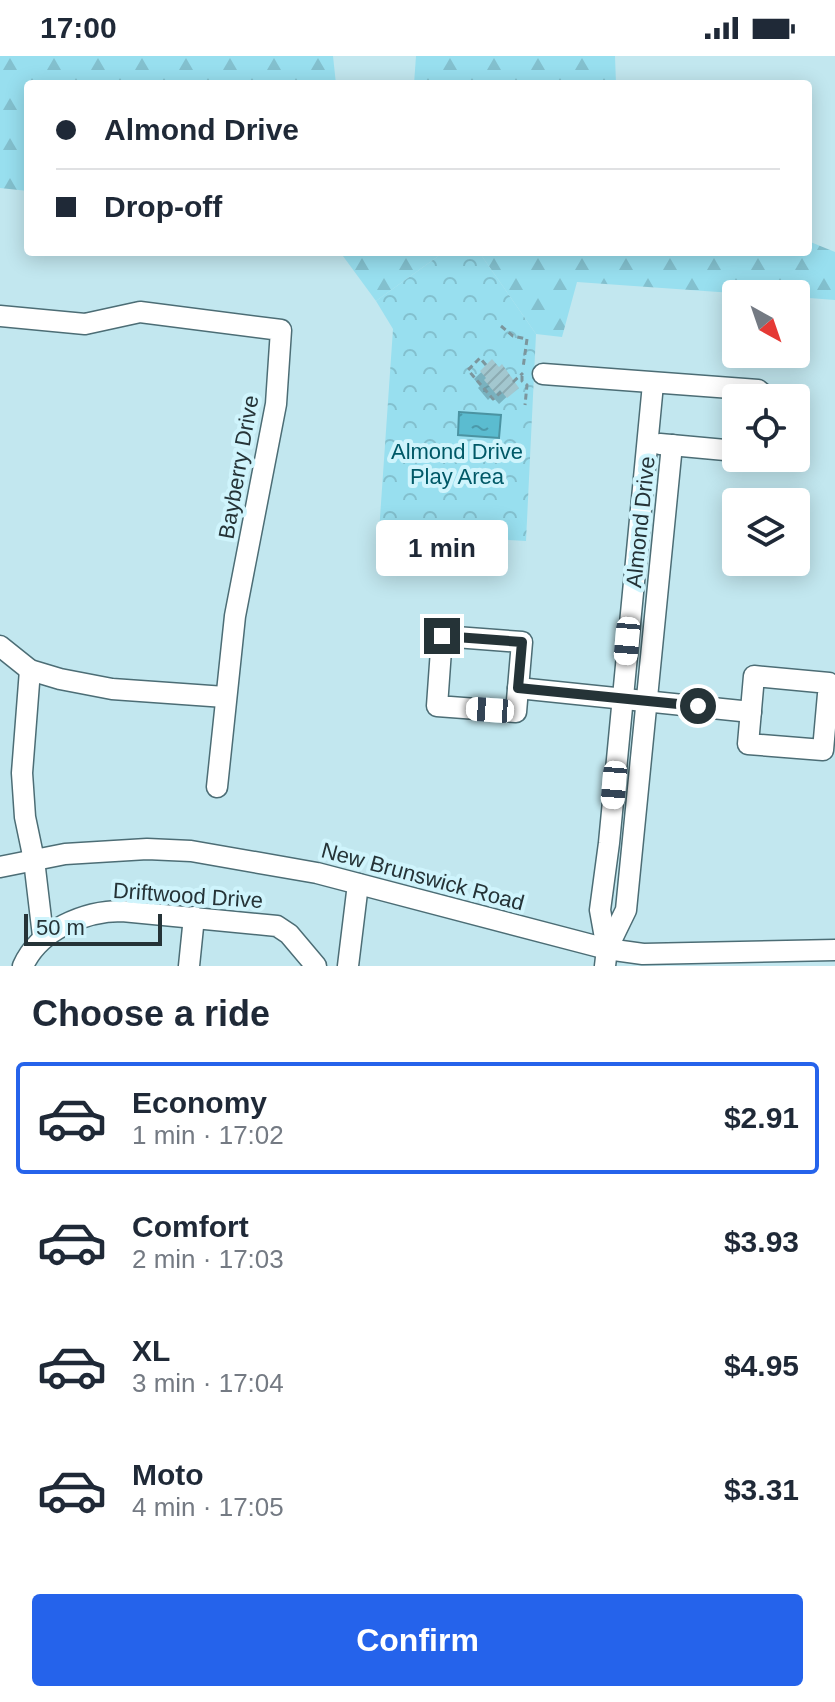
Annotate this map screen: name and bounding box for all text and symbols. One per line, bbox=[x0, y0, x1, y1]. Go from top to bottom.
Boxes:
text: 17:00 bbox=[40, 11, 117, 44]
text: Almond Drive bbox=[104, 113, 299, 146]
text: Drop-off bbox=[104, 190, 222, 223]
north arrow bbox=[722, 280, 810, 368]
map controls bbox=[722, 280, 810, 576]
button: locate bbox=[722, 384, 810, 472]
street label: Bayberry Drive bbox=[214, 393, 263, 541]
park label: Almond Drive Play Area bbox=[391, 439, 523, 489]
street label: Almond Drive bbox=[621, 455, 660, 589]
button: layers bbox=[722, 488, 810, 576]
callout: 1 min bbox=[376, 520, 508, 576]
text: 1 min bbox=[408, 533, 476, 563]
car bbox=[613, 616, 641, 666]
route end bbox=[424, 618, 460, 654]
route start bbox=[680, 688, 716, 724]
car bbox=[465, 696, 515, 724]
car bbox=[600, 760, 628, 810]
street label: New Brunswick Road bbox=[319, 837, 527, 916]
street label: Driftwood Drive bbox=[112, 878, 264, 913]
scale bar bbox=[24, 910, 162, 946]
text: 50 m bbox=[36, 915, 85, 940]
text: Choose a ride bbox=[32, 993, 270, 1034]
icon: car bbox=[36, 1082, 108, 1154]
text: Economy bbox=[132, 1086, 267, 1119]
text: $2.91 bbox=[724, 1101, 799, 1134]
text: 1 min · 17:02 bbox=[132, 1120, 284, 1150]
icon: car bbox=[36, 1206, 108, 1278]
text: Comfort bbox=[132, 1210, 249, 1243]
text: $3.93 bbox=[724, 1225, 799, 1258]
text: 2 min · 17:03 bbox=[132, 1244, 284, 1274]
icon: car bbox=[36, 1330, 108, 1402]
text: XL bbox=[132, 1334, 170, 1367]
text: $4.95 bbox=[724, 1349, 799, 1382]
text: 3 min · 17:04 bbox=[132, 1368, 284, 1398]
icon: car bbox=[36, 1454, 108, 1526]
text: Moto bbox=[132, 1458, 204, 1491]
text: $3.31 bbox=[724, 1473, 799, 1506]
text: 4 min · 17:05 bbox=[132, 1492, 284, 1522]
button: Confirm bbox=[32, 1594, 803, 1686]

